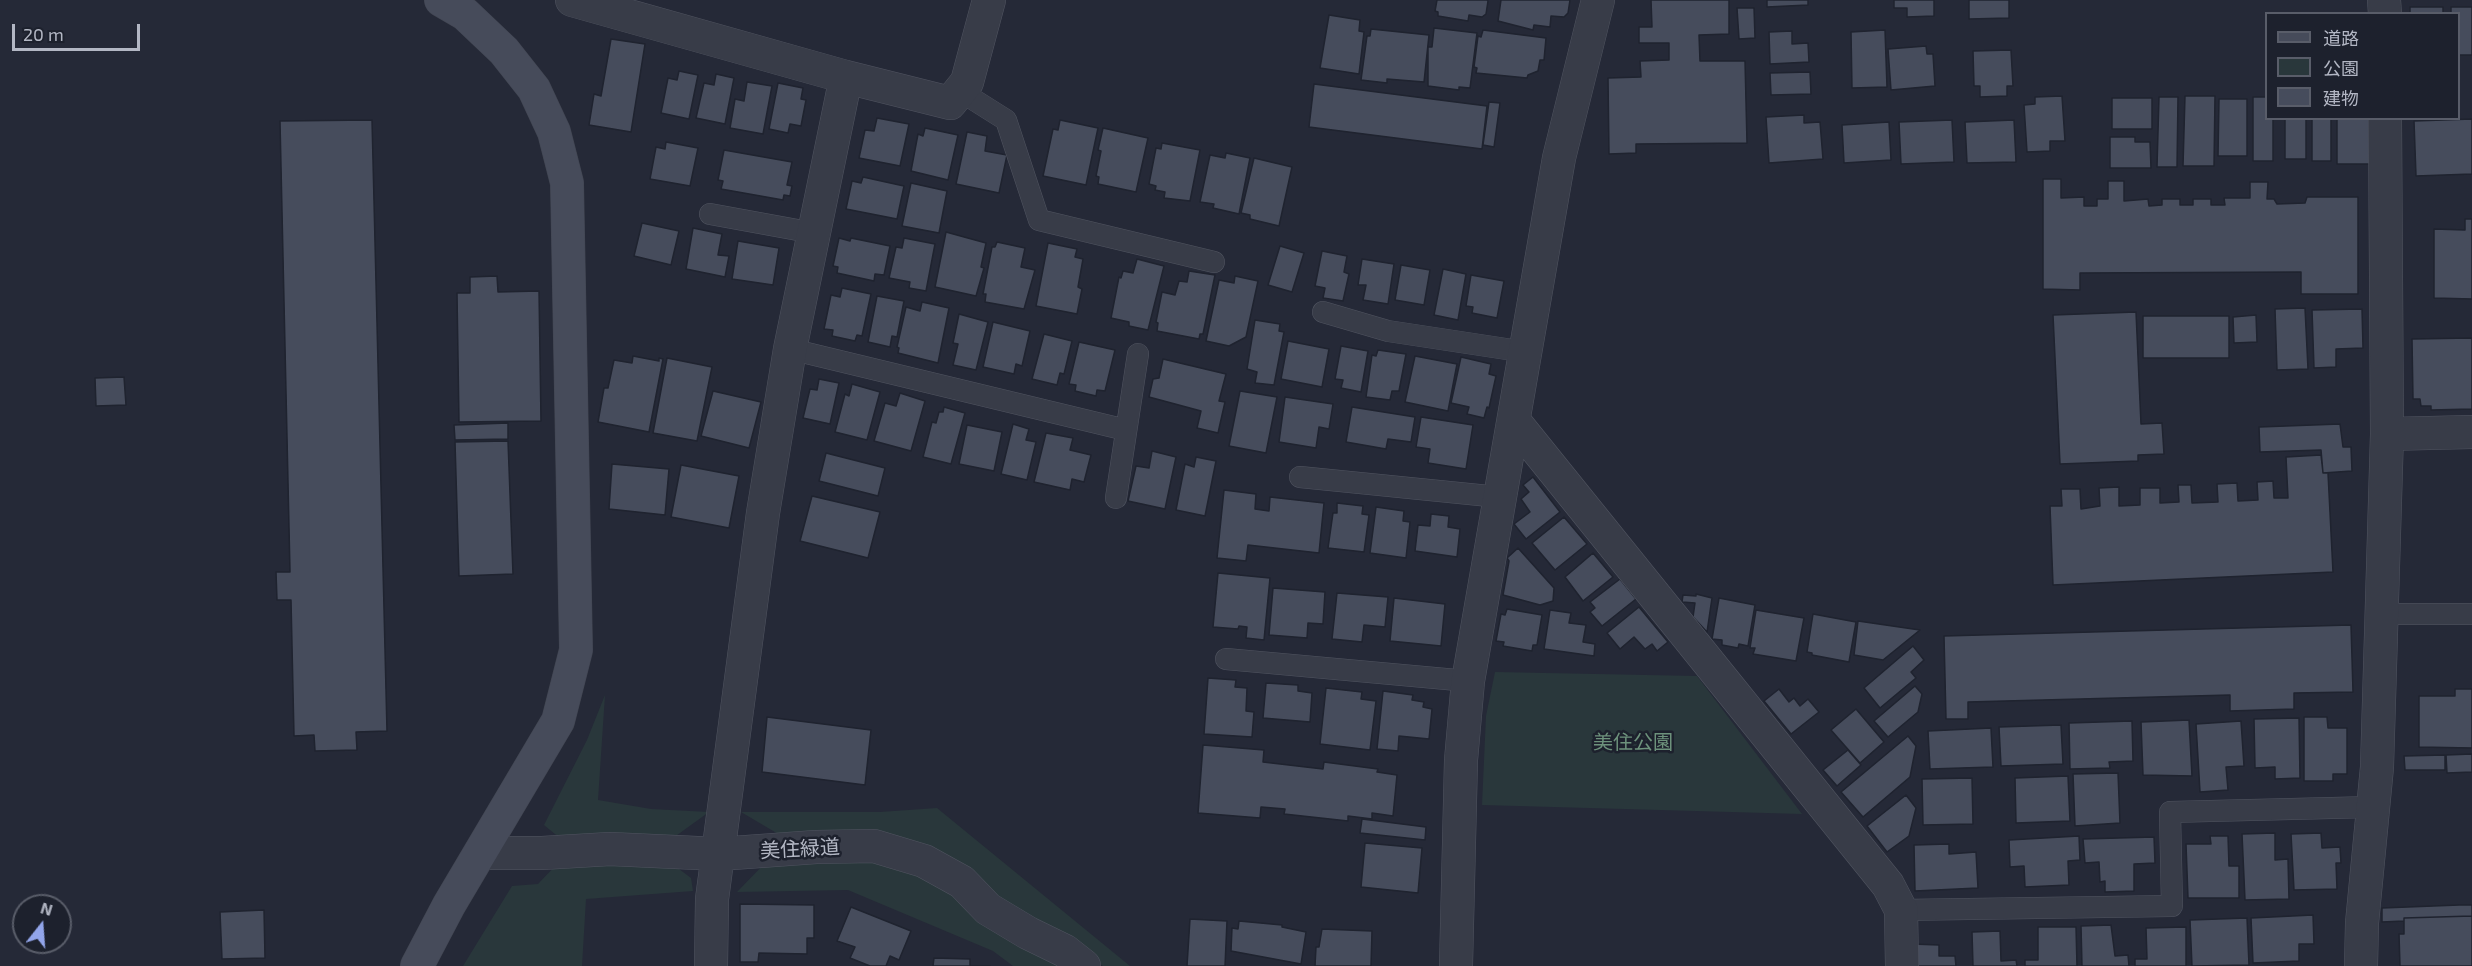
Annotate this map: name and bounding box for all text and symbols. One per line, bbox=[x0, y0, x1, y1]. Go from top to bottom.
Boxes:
scale bar bbox=[15, 12, 142, 50]
legend bbox=[2265, 12, 2460, 120]
text: 20 m bbox=[23, 23, 64, 45]
text: 道路 bbox=[2323, 27, 2359, 49]
text: 公園 bbox=[2323, 57, 2359, 79]
text: 建物 bbox=[2323, 87, 2359, 109]
park label: 美住公園 bbox=[1593, 730, 1673, 754]
street label: 美住緑道 bbox=[759, 835, 841, 863]
north arrow bbox=[12, 894, 72, 954]
text: N bbox=[39, 897, 55, 919]

